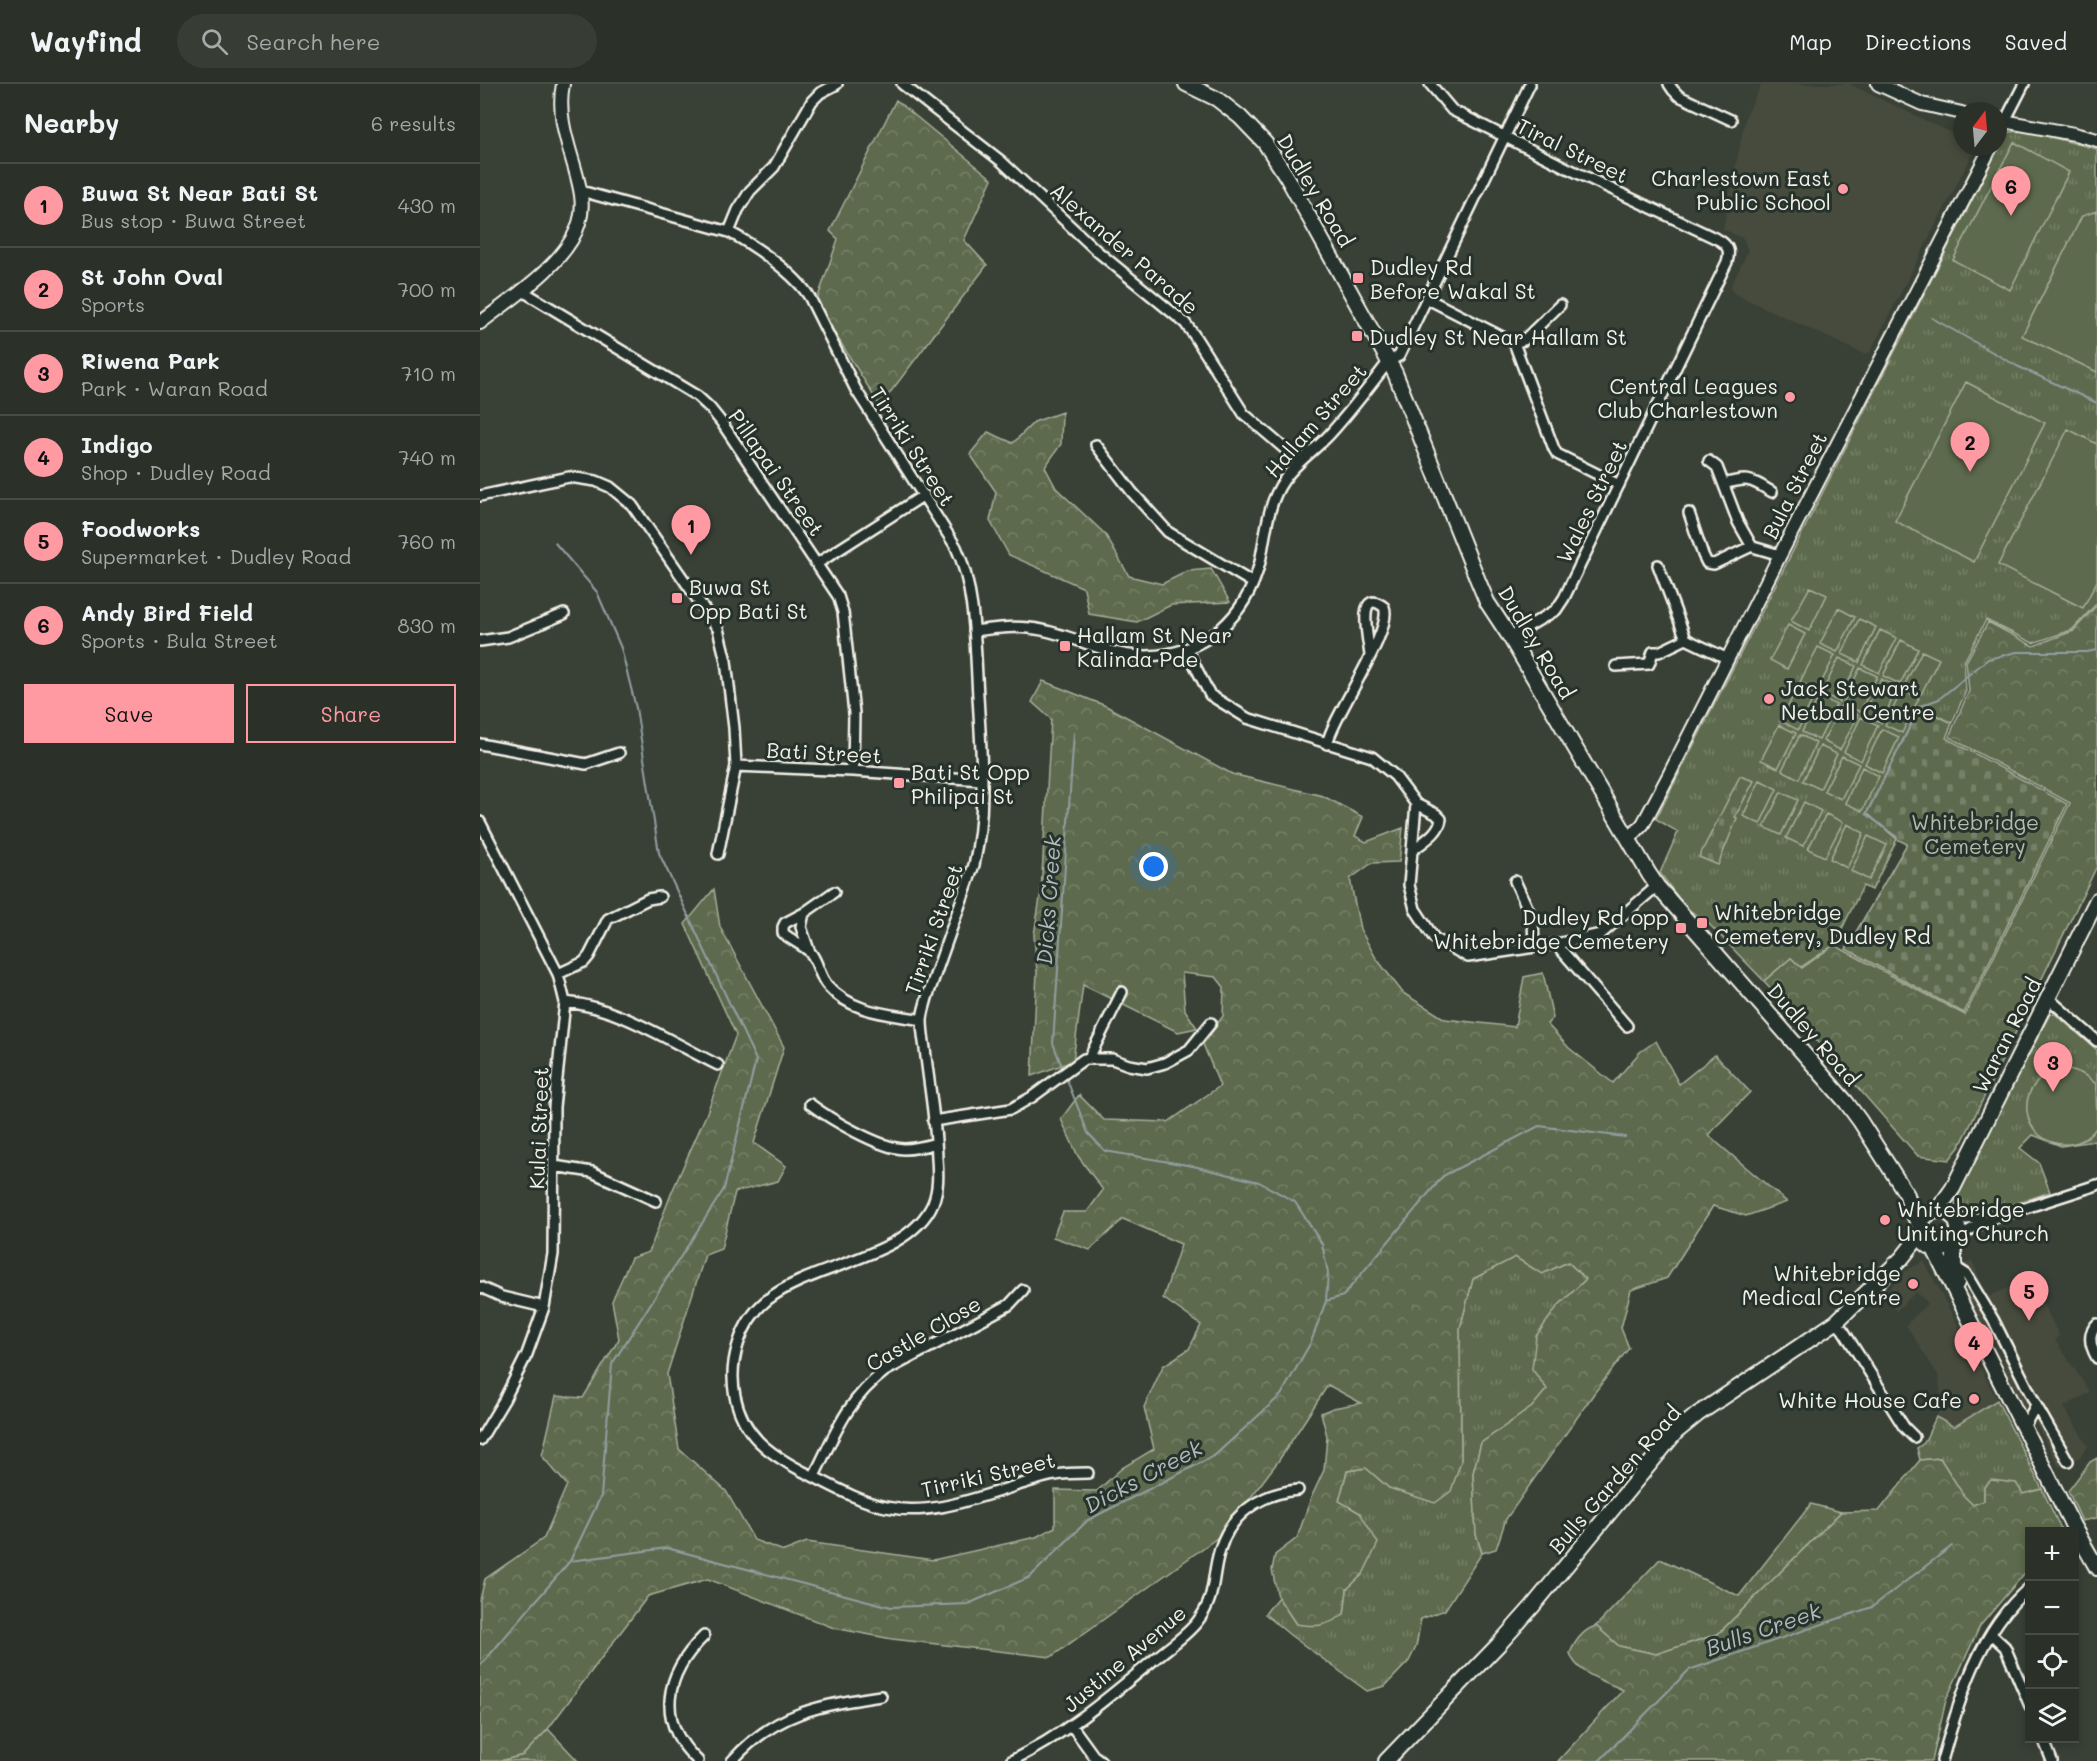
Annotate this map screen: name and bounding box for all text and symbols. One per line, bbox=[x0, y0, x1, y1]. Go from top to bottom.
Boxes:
search box bbox=[177, 14, 597, 68]
text: Wayfind bbox=[30, 23, 141, 59]
icon: search bbox=[198, 25, 231, 58]
text: Search here bbox=[246, 27, 380, 56]
text: Map bbox=[1789, 28, 1832, 55]
text: Directions bbox=[1865, 28, 1972, 55]
text: Saved bbox=[2005, 28, 2067, 55]
north arrow bbox=[1953, 102, 2007, 156]
text: Nearby bbox=[24, 106, 119, 140]
text: 6 results bbox=[371, 110, 456, 136]
street label: Tiral Street bbox=[1513, 111, 1633, 189]
street label: Dudley Road bbox=[1272, 128, 1360, 252]
place label: Charlestown East Public School bbox=[1651, 164, 1831, 215]
pin: 6 bbox=[1992, 166, 2030, 216]
street label: Alexander Parade bbox=[1045, 176, 1205, 320]
text: Buwa St Near Bati St bbox=[81, 178, 318, 207]
marker: Charlestown East Public School bbox=[1836, 182, 1850, 196]
text: 1 bbox=[39, 192, 48, 218]
text: 430 m bbox=[398, 192, 456, 218]
text: Bus stop · Buwa Street bbox=[81, 207, 306, 233]
place label: Dudley Rd Before Wakal St bbox=[1370, 253, 1536, 304]
text: St John Oval bbox=[81, 262, 223, 291]
marker: Dudley Rd Before Wakal St bbox=[1351, 271, 1365, 285]
text: 2 bbox=[38, 276, 49, 302]
text: 700 m bbox=[398, 276, 456, 302]
text: Sports bbox=[81, 291, 145, 317]
place label: Dudley St Near Hallam St bbox=[1369, 323, 1627, 350]
marker: Dudley St Near Hallam St bbox=[1350, 329, 1364, 343]
text: Riwena Park bbox=[81, 346, 220, 375]
street label: Hallam Street bbox=[1258, 358, 1372, 482]
text: 3 bbox=[38, 360, 50, 386]
text: 710 m bbox=[401, 360, 456, 386]
place label: Central Leagues Club Charlestown bbox=[1598, 372, 1778, 423]
text: Park · Waran Road bbox=[81, 375, 268, 401]
street label: Tirriki Street bbox=[864, 381, 962, 511]
marker: Central Leagues Club Charlestown bbox=[1783, 390, 1797, 404]
street label: Pillapai Street bbox=[723, 403, 831, 541]
pin: 2 bbox=[1950, 422, 1990, 472]
street label: Bula Street bbox=[1756, 427, 1832, 543]
text: Indigo bbox=[81, 430, 153, 459]
street label: Wales Street bbox=[1550, 435, 1632, 567]
text: 4 bbox=[37, 444, 50, 470]
text: 740 m bbox=[398, 444, 456, 470]
text: Shop · Dudley Road bbox=[81, 459, 271, 485]
pin: 1 bbox=[672, 506, 710, 555]
text: Foodworks bbox=[81, 514, 200, 543]
text: 5 bbox=[38, 528, 49, 554]
text: 760 m bbox=[398, 528, 456, 554]
text: Supermarket · Dudley Road bbox=[81, 543, 351, 569]
place label: Buwa St Opp Bati St bbox=[689, 573, 808, 624]
street label: Dudley Road bbox=[1493, 580, 1581, 704]
marker: Buwa St Opp Bati St bbox=[670, 591, 684, 605]
text: Andy Bird Field bbox=[81, 598, 253, 627]
text: 6 bbox=[37, 612, 50, 638]
text: 830 m bbox=[398, 612, 456, 638]
place label: Hallam St Near Kalinda Pde bbox=[1077, 621, 1232, 672]
text: Sports · Bula Street bbox=[81, 627, 277, 653]
marker: Hallam St Near Kalinda Pde bbox=[1058, 639, 1072, 653]
place label: Jack Stewart Netball Centre bbox=[1781, 674, 1935, 725]
button: Save bbox=[24, 684, 234, 743]
button: Share bbox=[246, 684, 456, 743]
marker: Jack Stewart Netball Centre bbox=[1762, 692, 1776, 706]
street label: Bati Street bbox=[766, 735, 882, 769]
place label: Bati St Opp Philipai St bbox=[911, 758, 1030, 809]
marker: Bati St Opp Philipai St bbox=[892, 776, 906, 790]
park label: Whitebridge Cemetery bbox=[1911, 808, 2039, 859]
water label: Dicks Creek bbox=[1029, 833, 1067, 966]
your location bbox=[1139, 852, 1168, 881]
street label: Tirriki Street bbox=[898, 860, 968, 998]
place label: Whitebridge Cemetery, Dudley Rd bbox=[1714, 898, 1930, 949]
place label: Dudley Rd opp Whitebridge Cemetery bbox=[1433, 903, 1669, 954]
marker: Whitebridge Cemetery, Dudley Rd bbox=[1695, 916, 1709, 930]
marker: Dudley Rd opp Whitebridge Cemetery bbox=[1674, 921, 1688, 935]
street label: Waran Road bbox=[1965, 973, 2047, 1097]
street label: Dudley Road bbox=[1762, 977, 1866, 1091]
pin: 3 bbox=[2034, 1042, 2072, 1092]
street label: Kulai Street bbox=[522, 1066, 554, 1190]
place label: Whitebridge Uniting Church bbox=[1897, 1195, 2048, 1246]
marker: Whitebridge Uniting Church bbox=[1878, 1213, 1892, 1227]
place label: Whitebridge Medical Centre bbox=[1742, 1259, 1901, 1310]
pin: 5 bbox=[2010, 1272, 2048, 1321]
marker: Whitebridge Medical Centre bbox=[1906, 1277, 1920, 1291]
street label: Castle Close bbox=[861, 1289, 985, 1377]
pin: 4 bbox=[1954, 1322, 1994, 1372]
place label: White House Cafe bbox=[1778, 1386, 1962, 1413]
marker: White House Cafe bbox=[1967, 1392, 1981, 1406]
street label: Bulls Garden Road bbox=[1542, 1399, 1686, 1559]
water label: Dicks Creek bbox=[1079, 1432, 1208, 1519]
street label: Tirriki Street bbox=[918, 1445, 1058, 1503]
map controls bbox=[2025, 1527, 2079, 1743]
button: + bbox=[2025, 1527, 2079, 1581]
button: − bbox=[2025, 1581, 2079, 1635]
water label: Bulls Creek bbox=[1701, 1595, 1826, 1662]
street label: Justine Avenue bbox=[1057, 1599, 1191, 1717]
button: locate bbox=[2025, 1635, 2079, 1689]
button: layers bbox=[2025, 1689, 2079, 1743]

